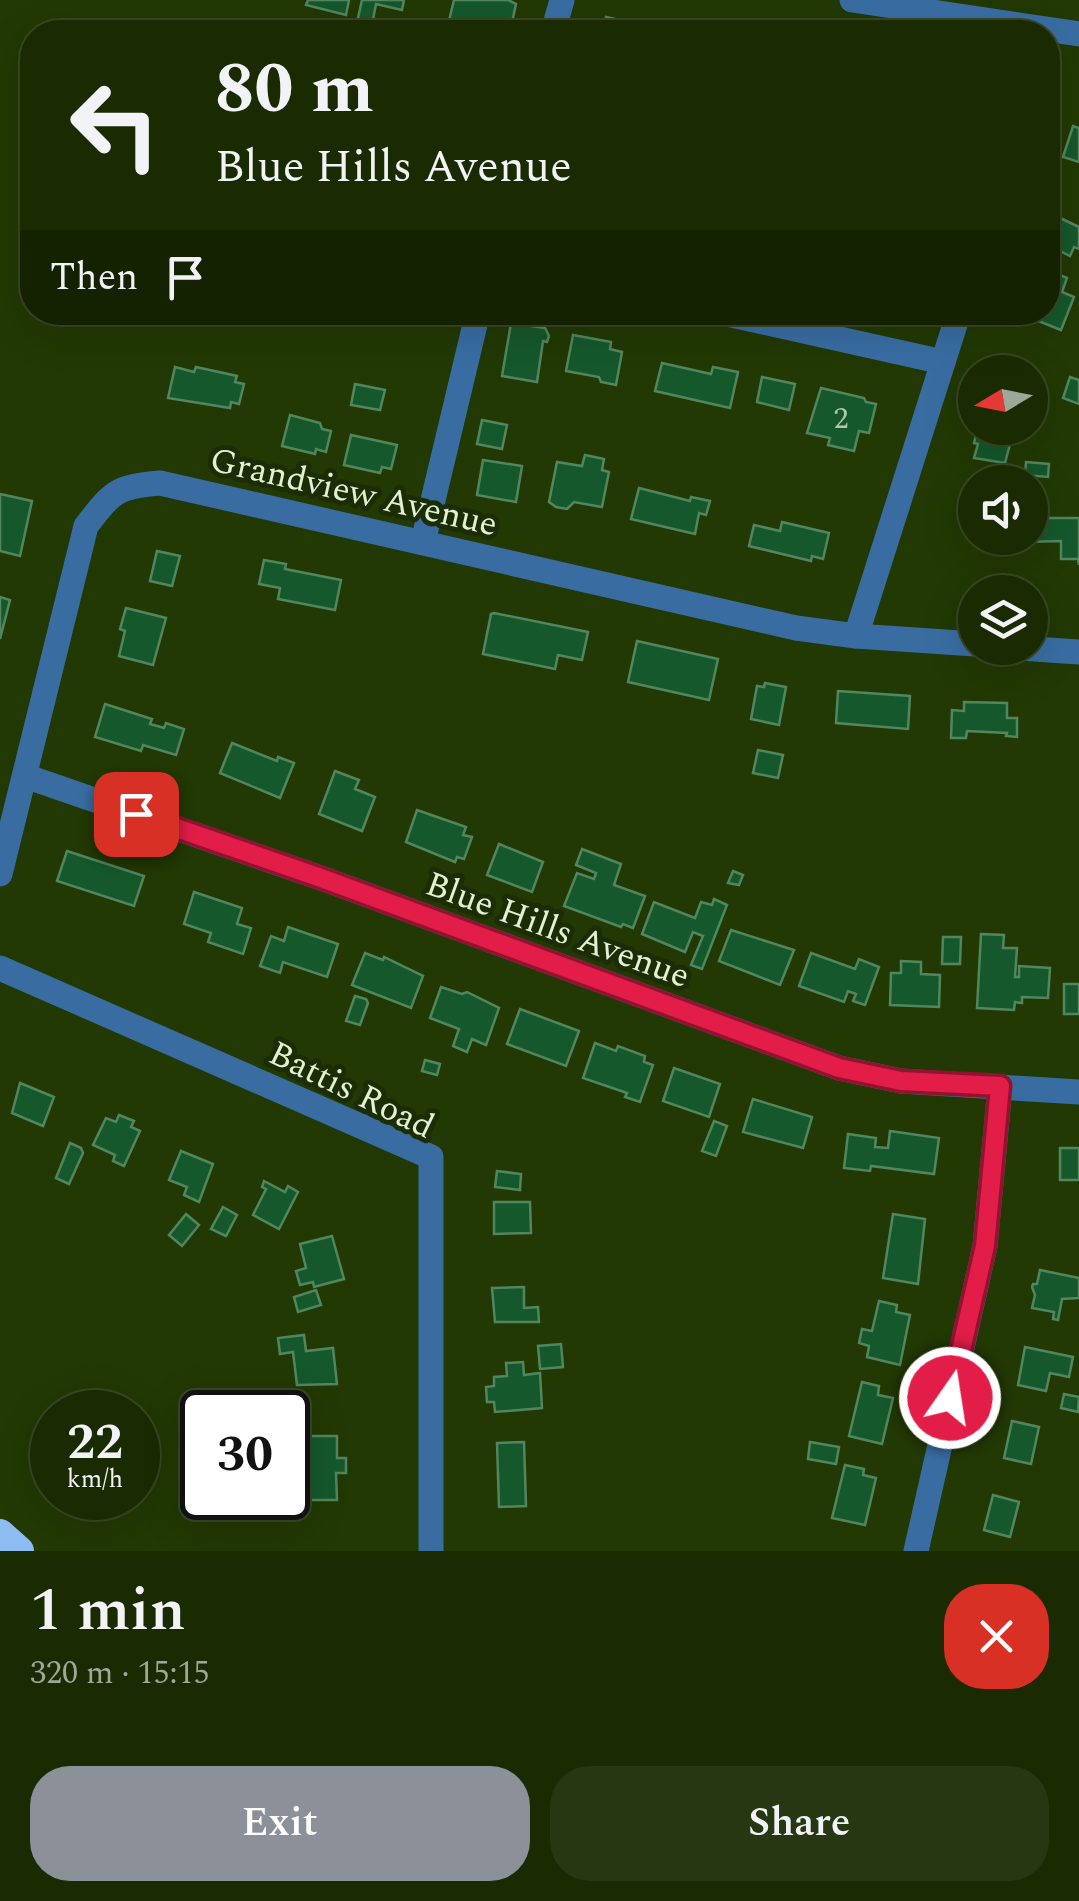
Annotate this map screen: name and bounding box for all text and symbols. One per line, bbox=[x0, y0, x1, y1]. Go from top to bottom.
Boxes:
text: 80 m bbox=[215, 37, 374, 143]
icon: left bbox=[50, 60, 180, 190]
text: Blue Hills Avenue bbox=[215, 133, 572, 202]
text: Then bbox=[50, 249, 138, 307]
icon: arrive bbox=[158, 250, 213, 305]
north arrow bbox=[958, 355, 1048, 445]
map controls bbox=[958, 355, 1048, 665]
house number: 2 bbox=[834, 396, 849, 442]
street label: Grandview Avenue bbox=[205, 434, 503, 551]
button: sound bbox=[958, 465, 1048, 555]
button: layers bbox=[958, 575, 1048, 665]
pin bbox=[94, 772, 179, 857]
icon: arrive bbox=[109, 787, 164, 842]
street label: Blue Hills Avenue bbox=[418, 858, 697, 1003]
street label: Battis Road bbox=[259, 1027, 443, 1153]
position arrow bbox=[898, 1346, 1002, 1450]
speed limit sign: 30 bbox=[180, 1390, 310, 1520]
text: 22 bbox=[67, 1405, 123, 1481]
text: km/h bbox=[67, 1461, 123, 1499]
text: 1 min bbox=[30, 1565, 186, 1657]
button: close bbox=[944, 1584, 1049, 1689]
text: 320 m · 15:15 bbox=[30, 1649, 210, 1698]
button: Exit bbox=[30, 1766, 530, 1881]
button: Share bbox=[550, 1766, 1049, 1881]

